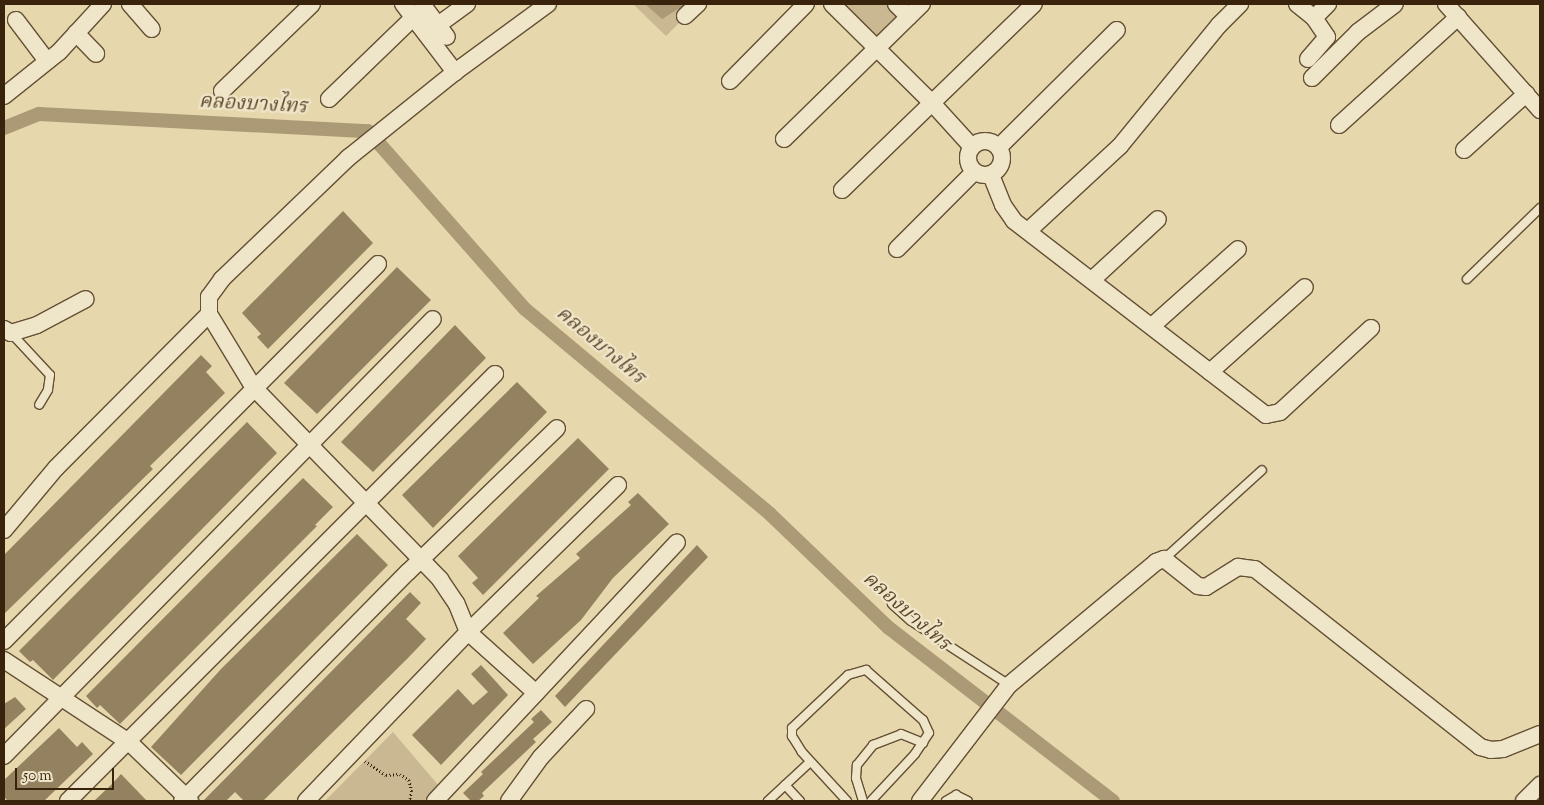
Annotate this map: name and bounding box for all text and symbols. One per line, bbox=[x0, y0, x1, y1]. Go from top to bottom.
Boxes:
water label: คลองบางไทร bbox=[198, 90, 308, 120]
water label: คลองบางไทร bbox=[551, 302, 649, 390]
water label: คลองบางไทร bbox=[857, 567, 955, 657]
scale bar bbox=[18, 758, 116, 790]
text: 50 m bbox=[23, 766, 52, 787]

